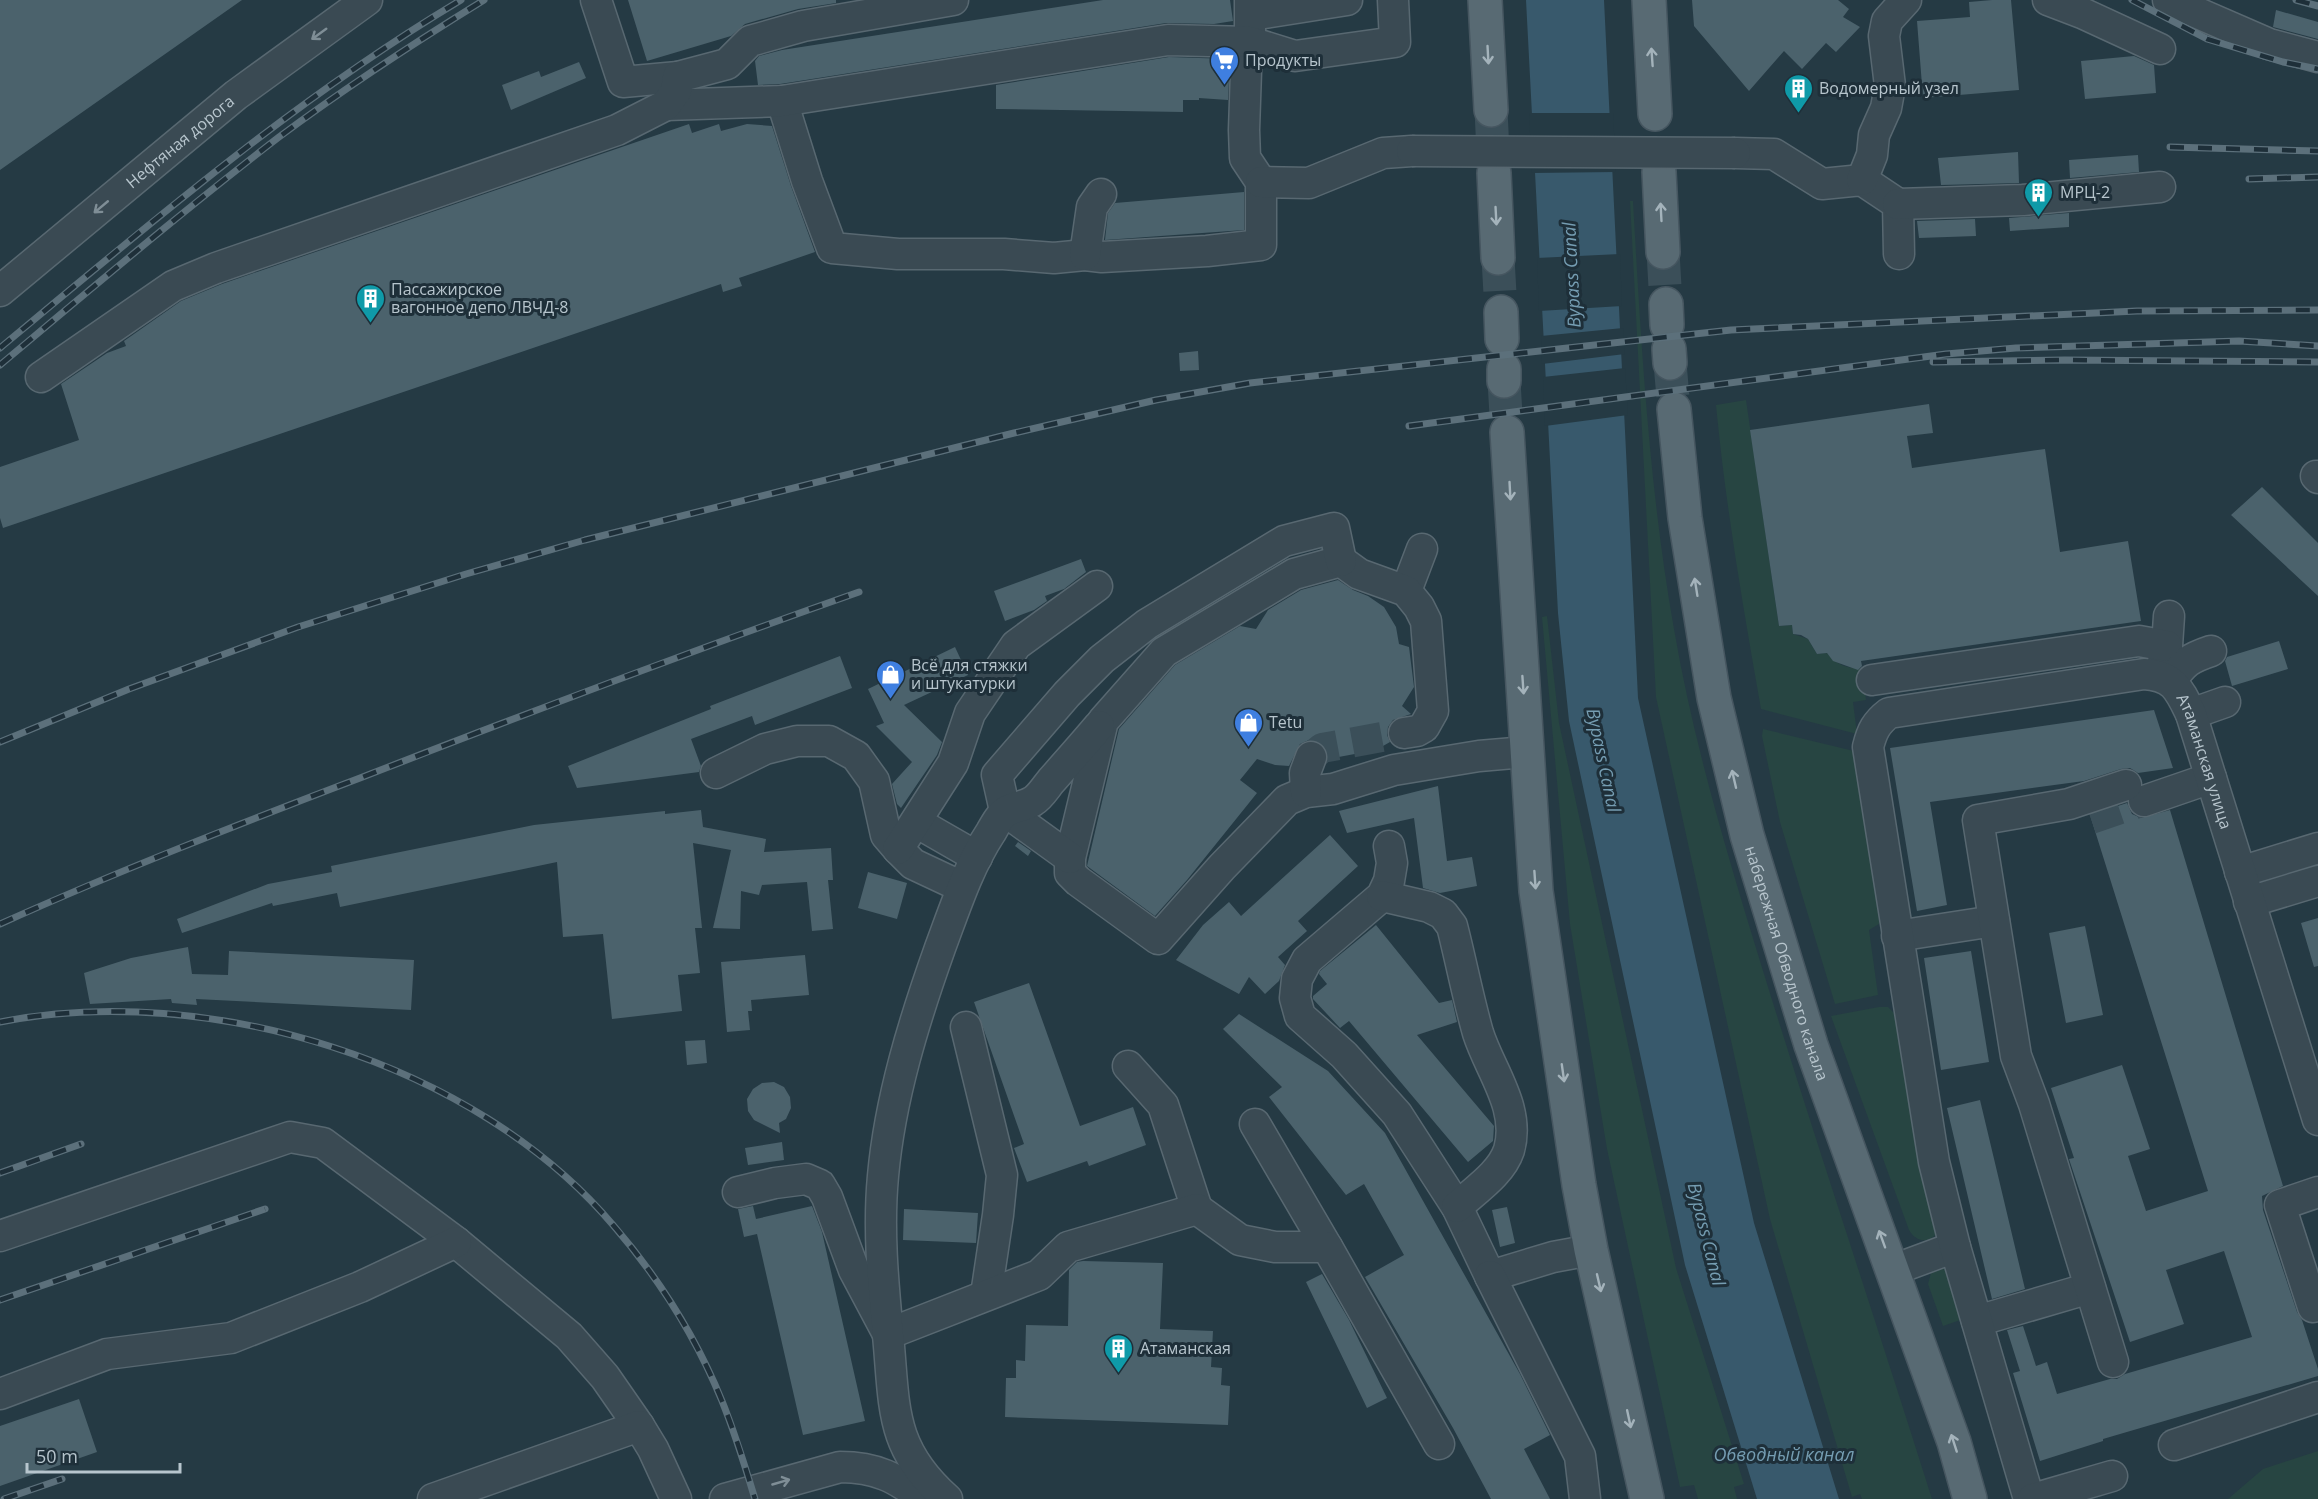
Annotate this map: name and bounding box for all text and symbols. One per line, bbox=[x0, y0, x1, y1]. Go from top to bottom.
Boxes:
one-way arrow bbox=[312, 28, 328, 40]
supermarket icon: Продукты bbox=[1208, 44, 1240, 86]
one-way arrow bbox=[1483, 45, 1494, 65]
one-way arrow bbox=[1647, 47, 1658, 67]
place label: Продукты bbox=[1245, 49, 1321, 71]
building icon: Водомерный узел bbox=[1782, 72, 1814, 114]
place label: Водомерный узел bbox=[1819, 77, 1959, 99]
street label: Нефтяная дорога bbox=[121, 90, 239, 193]
building icon: МРЦ-2 bbox=[2023, 176, 2055, 218]
place label: МРЦ-2 bbox=[2060, 181, 2110, 203]
one-way arrow bbox=[93, 201, 109, 214]
one-way arrow bbox=[1655, 202, 1666, 222]
one-way arrow bbox=[1491, 205, 1502, 225]
water label: Bypass Canal bbox=[1556, 221, 1586, 328]
place label: Пассажирское вагонное депо ЛВЧД-8 bbox=[391, 278, 568, 318]
building icon: Пассажирское вагонное депо ЛВЧД-8 bbox=[354, 282, 386, 324]
one-way arrow bbox=[1505, 480, 1516, 500]
one-way arrow bbox=[1690, 578, 1701, 598]
place label: Всё для стяжки и штукатурки bbox=[911, 654, 1028, 694]
shop icon: Всё для стяжки и штукатурки bbox=[874, 658, 906, 700]
one-way arrow bbox=[1517, 675, 1528, 695]
street label: Атаманская улица bbox=[2172, 690, 2237, 832]
shop icon: Tetu bbox=[1232, 706, 1264, 748]
water label: Bypass Canal bbox=[1581, 706, 1627, 815]
place label: Tetu bbox=[1269, 711, 1302, 733]
one-way arrow bbox=[1727, 769, 1739, 788]
street label: набережная Обводного канала bbox=[1740, 843, 1834, 1084]
one-way arrow bbox=[1530, 869, 1541, 889]
one-way arrow bbox=[1557, 1063, 1568, 1082]
water label: Bypass Canal bbox=[1683, 1180, 1732, 1289]
one-way arrow bbox=[1875, 1230, 1886, 1249]
one-way arrow bbox=[1593, 1273, 1605, 1292]
building icon: Атаманская bbox=[1103, 1332, 1135, 1374]
place label: Атаманская bbox=[1140, 1337, 1231, 1359]
one-way arrow bbox=[1624, 1409, 1635, 1429]
one-way arrow bbox=[1948, 1434, 1959, 1453]
scale bar bbox=[27, 1436, 180, 1474]
water label: Обводный канал bbox=[1714, 1442, 1855, 1466]
text: 50 m bbox=[36, 1444, 78, 1468]
one-way arrow bbox=[771, 1476, 790, 1487]

